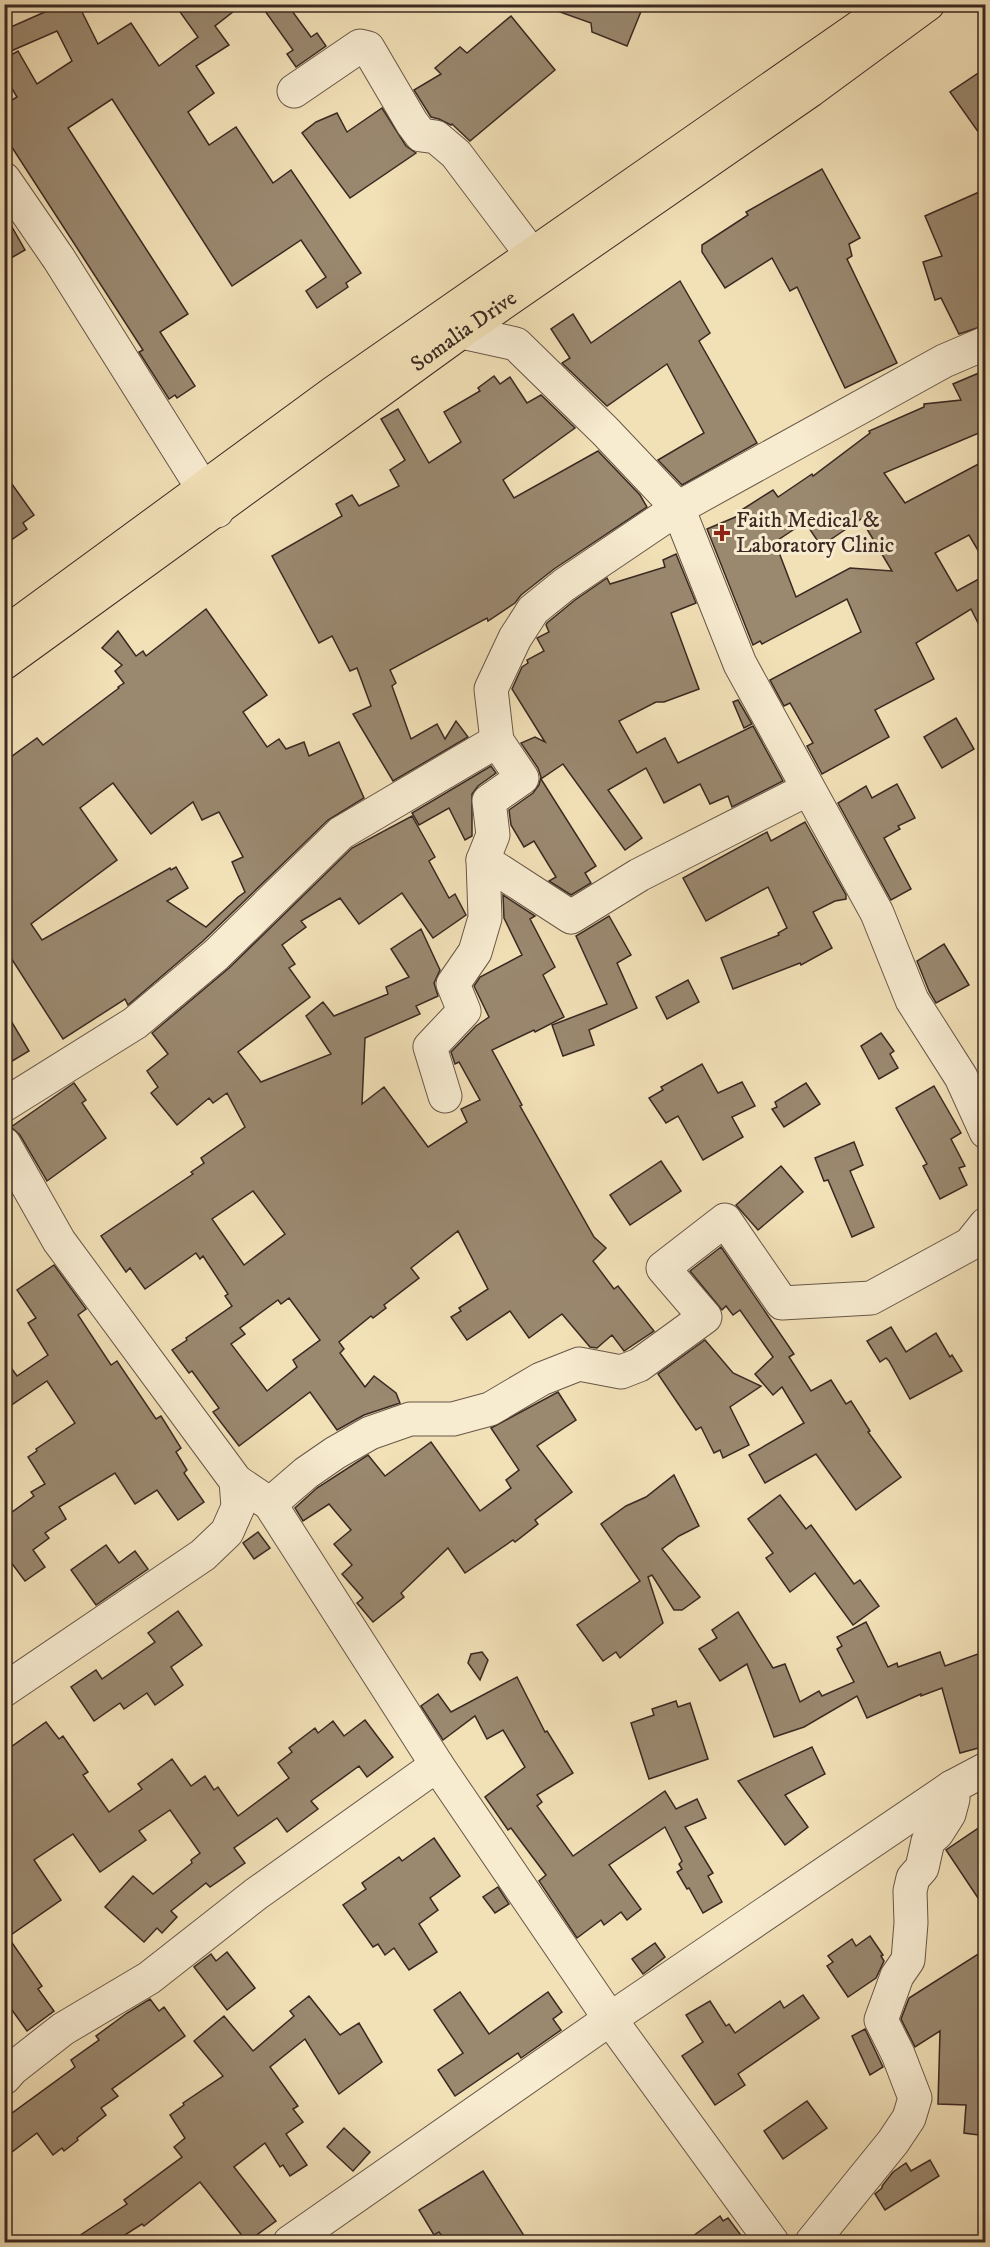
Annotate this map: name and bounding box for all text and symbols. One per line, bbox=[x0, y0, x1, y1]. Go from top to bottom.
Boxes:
street label: Somalia Drive bbox=[405, 284, 522, 378]
place label: Faith Medical & Laboratory Clinic bbox=[736, 507, 894, 559]
marker: Faith Medical & Laboratory Clinic bbox=[713, 524, 731, 542]

